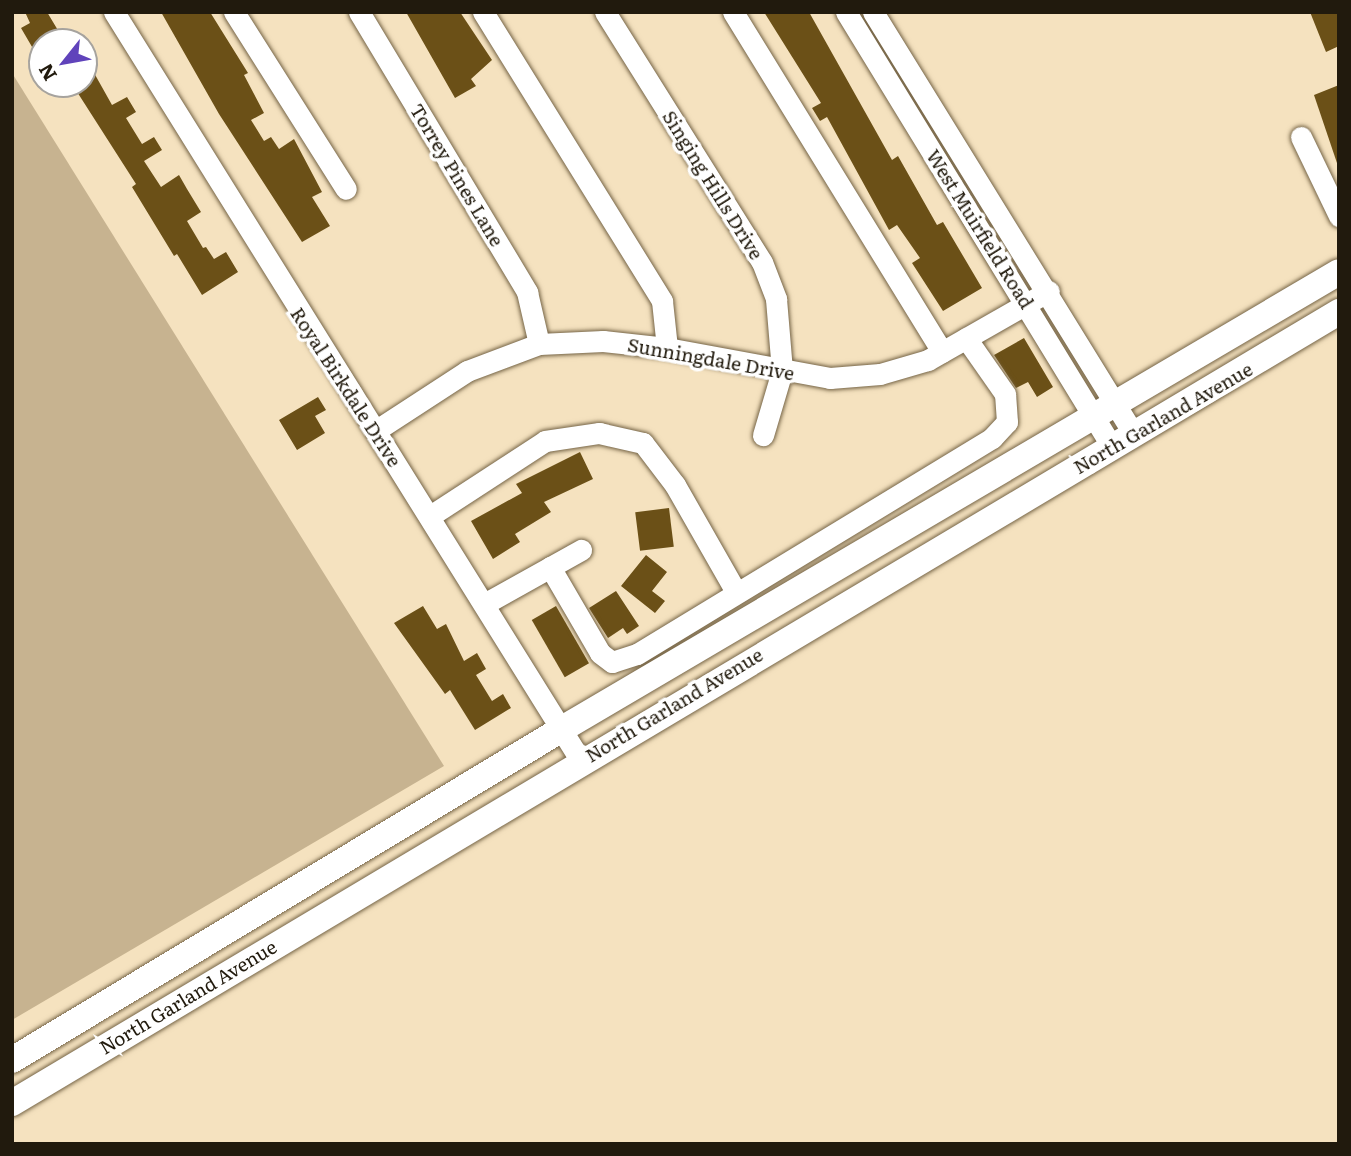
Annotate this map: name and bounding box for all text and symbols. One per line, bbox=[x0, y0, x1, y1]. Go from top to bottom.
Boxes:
north arrow bbox=[28, 28, 98, 98]
text: N bbox=[31, 59, 63, 87]
street label: Torrey Pines Lane bbox=[405, 100, 509, 250]
street label: Singing Hills Drive bbox=[658, 106, 768, 264]
street label: West Muirfield Road bbox=[922, 145, 1038, 313]
street label: Royal Birkdale Drive bbox=[286, 303, 406, 471]
street label: Sunningdale Drive bbox=[626, 333, 796, 385]
street label: North Garland Avenue bbox=[1069, 357, 1257, 479]
street label: North Garland Avenue bbox=[581, 643, 767, 767]
street label: North Garland Avenue bbox=[95, 935, 281, 1059]

